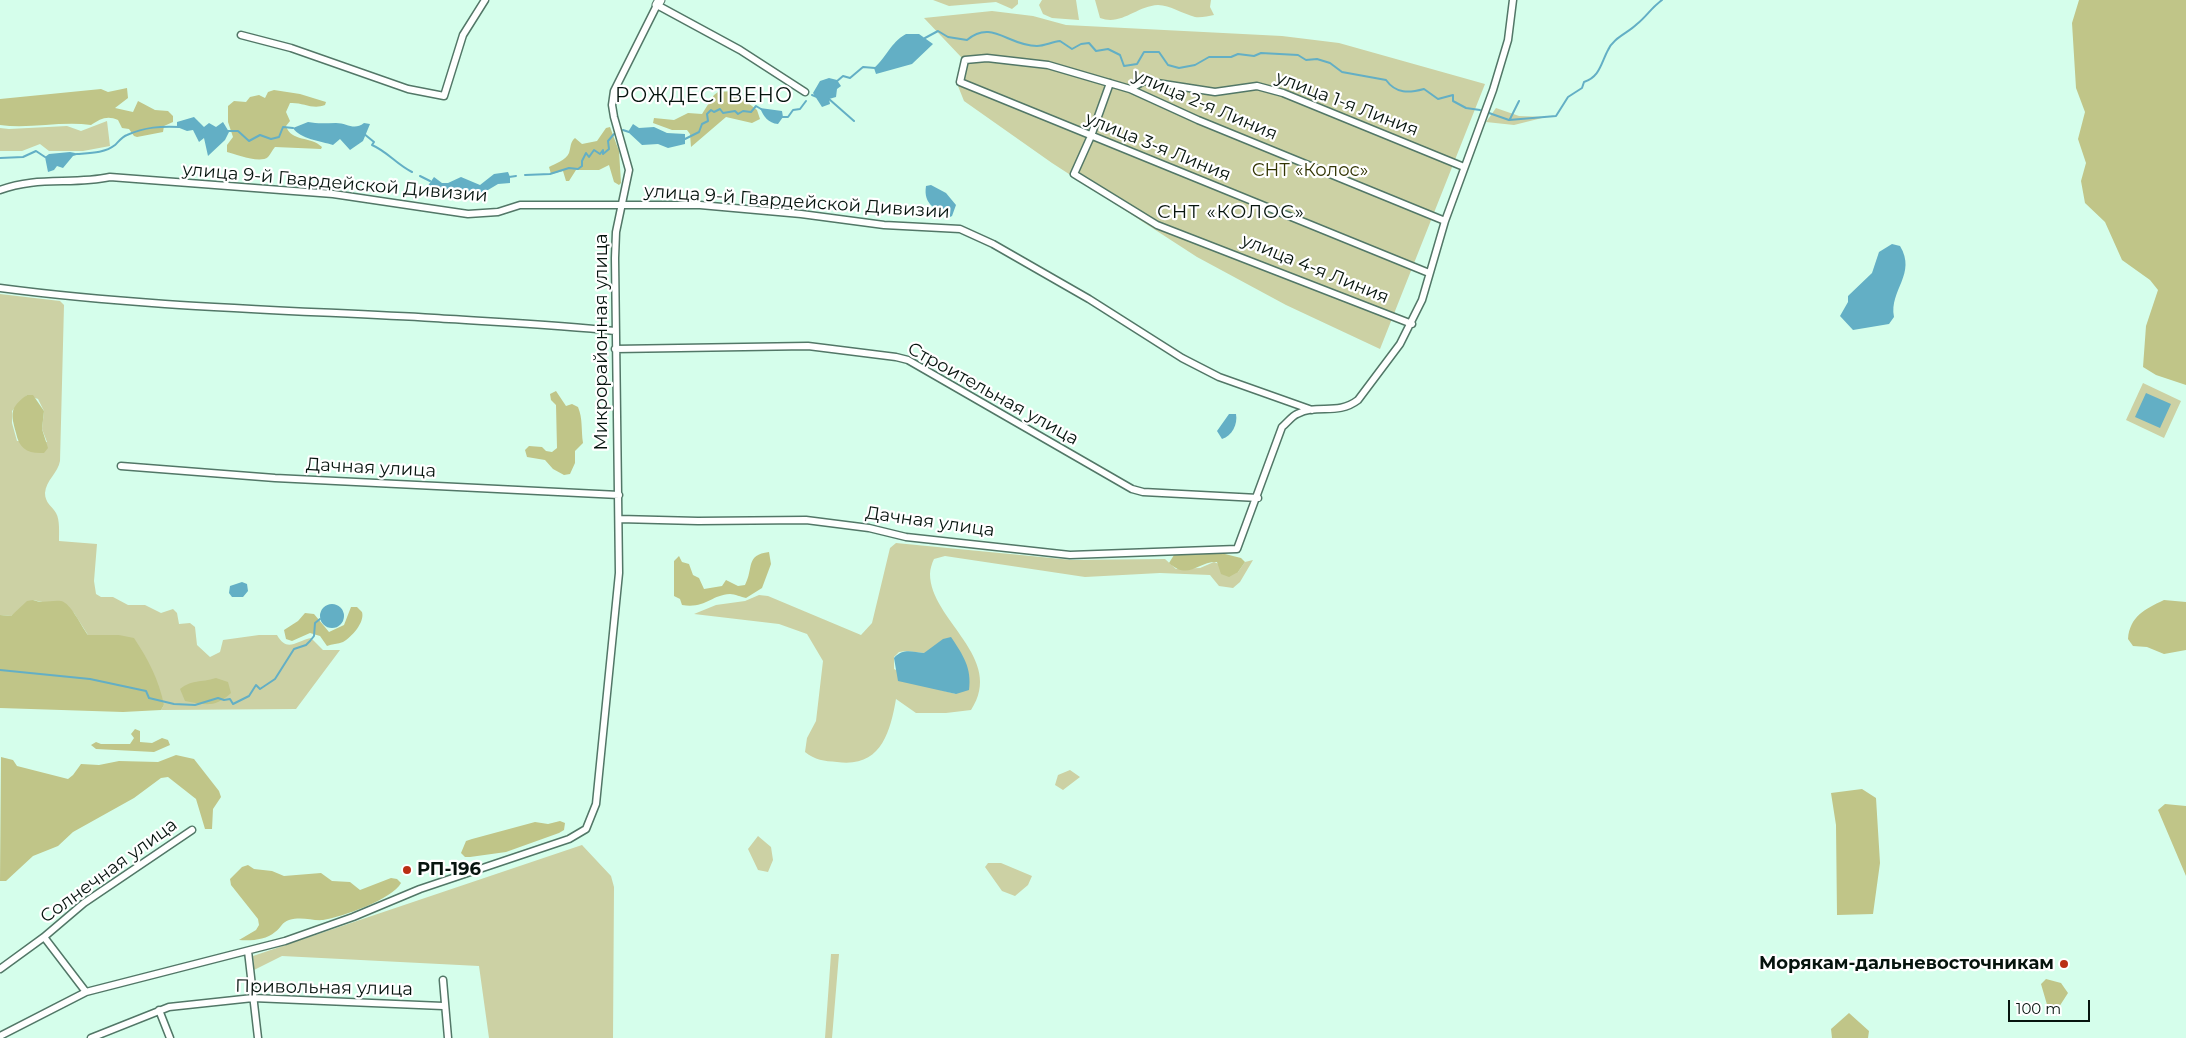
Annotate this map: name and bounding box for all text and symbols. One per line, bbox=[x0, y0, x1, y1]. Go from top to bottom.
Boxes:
street label: улица 2-я Линия bbox=[1129, 65, 1281, 145]
street label: улица 1-я Линия bbox=[1272, 67, 1422, 141]
district label: РОЖДЕСТВЕНО bbox=[614, 84, 794, 108]
street label: улица 3-я Линия bbox=[1082, 108, 1234, 186]
street label: улица 9-й Гвардейской Дивизии bbox=[181, 159, 489, 207]
park label: СНТ «Колос» bbox=[1252, 160, 1368, 182]
street label: улица 9-й Гвардейской Дивизии bbox=[643, 181, 951, 223]
district label: СНТ «КОЛОС» bbox=[1156, 201, 1306, 223]
street label: улица 4-я Линия bbox=[1238, 230, 1392, 308]
street label: Микрорайонная улица bbox=[591, 233, 613, 451]
street label: Строительная улица bbox=[904, 338, 1082, 450]
street label: Дачная улица bbox=[306, 454, 436, 482]
street label: Дачная улица bbox=[864, 502, 996, 542]
street label: Солнечная улица bbox=[36, 814, 182, 928]
place label: РП-196 bbox=[417, 859, 481, 881]
marker: РП-196 bbox=[401, 864, 413, 876]
place label: Морякам-дальневосточникам bbox=[1759, 953, 2054, 975]
marker: Морякам-дальневосточникам bbox=[2058, 958, 2070, 970]
street label: Привольная улица bbox=[235, 976, 413, 1000]
scale bar bbox=[2011, 990, 2094, 1022]
text: 100 m bbox=[2016, 999, 2061, 1018]

